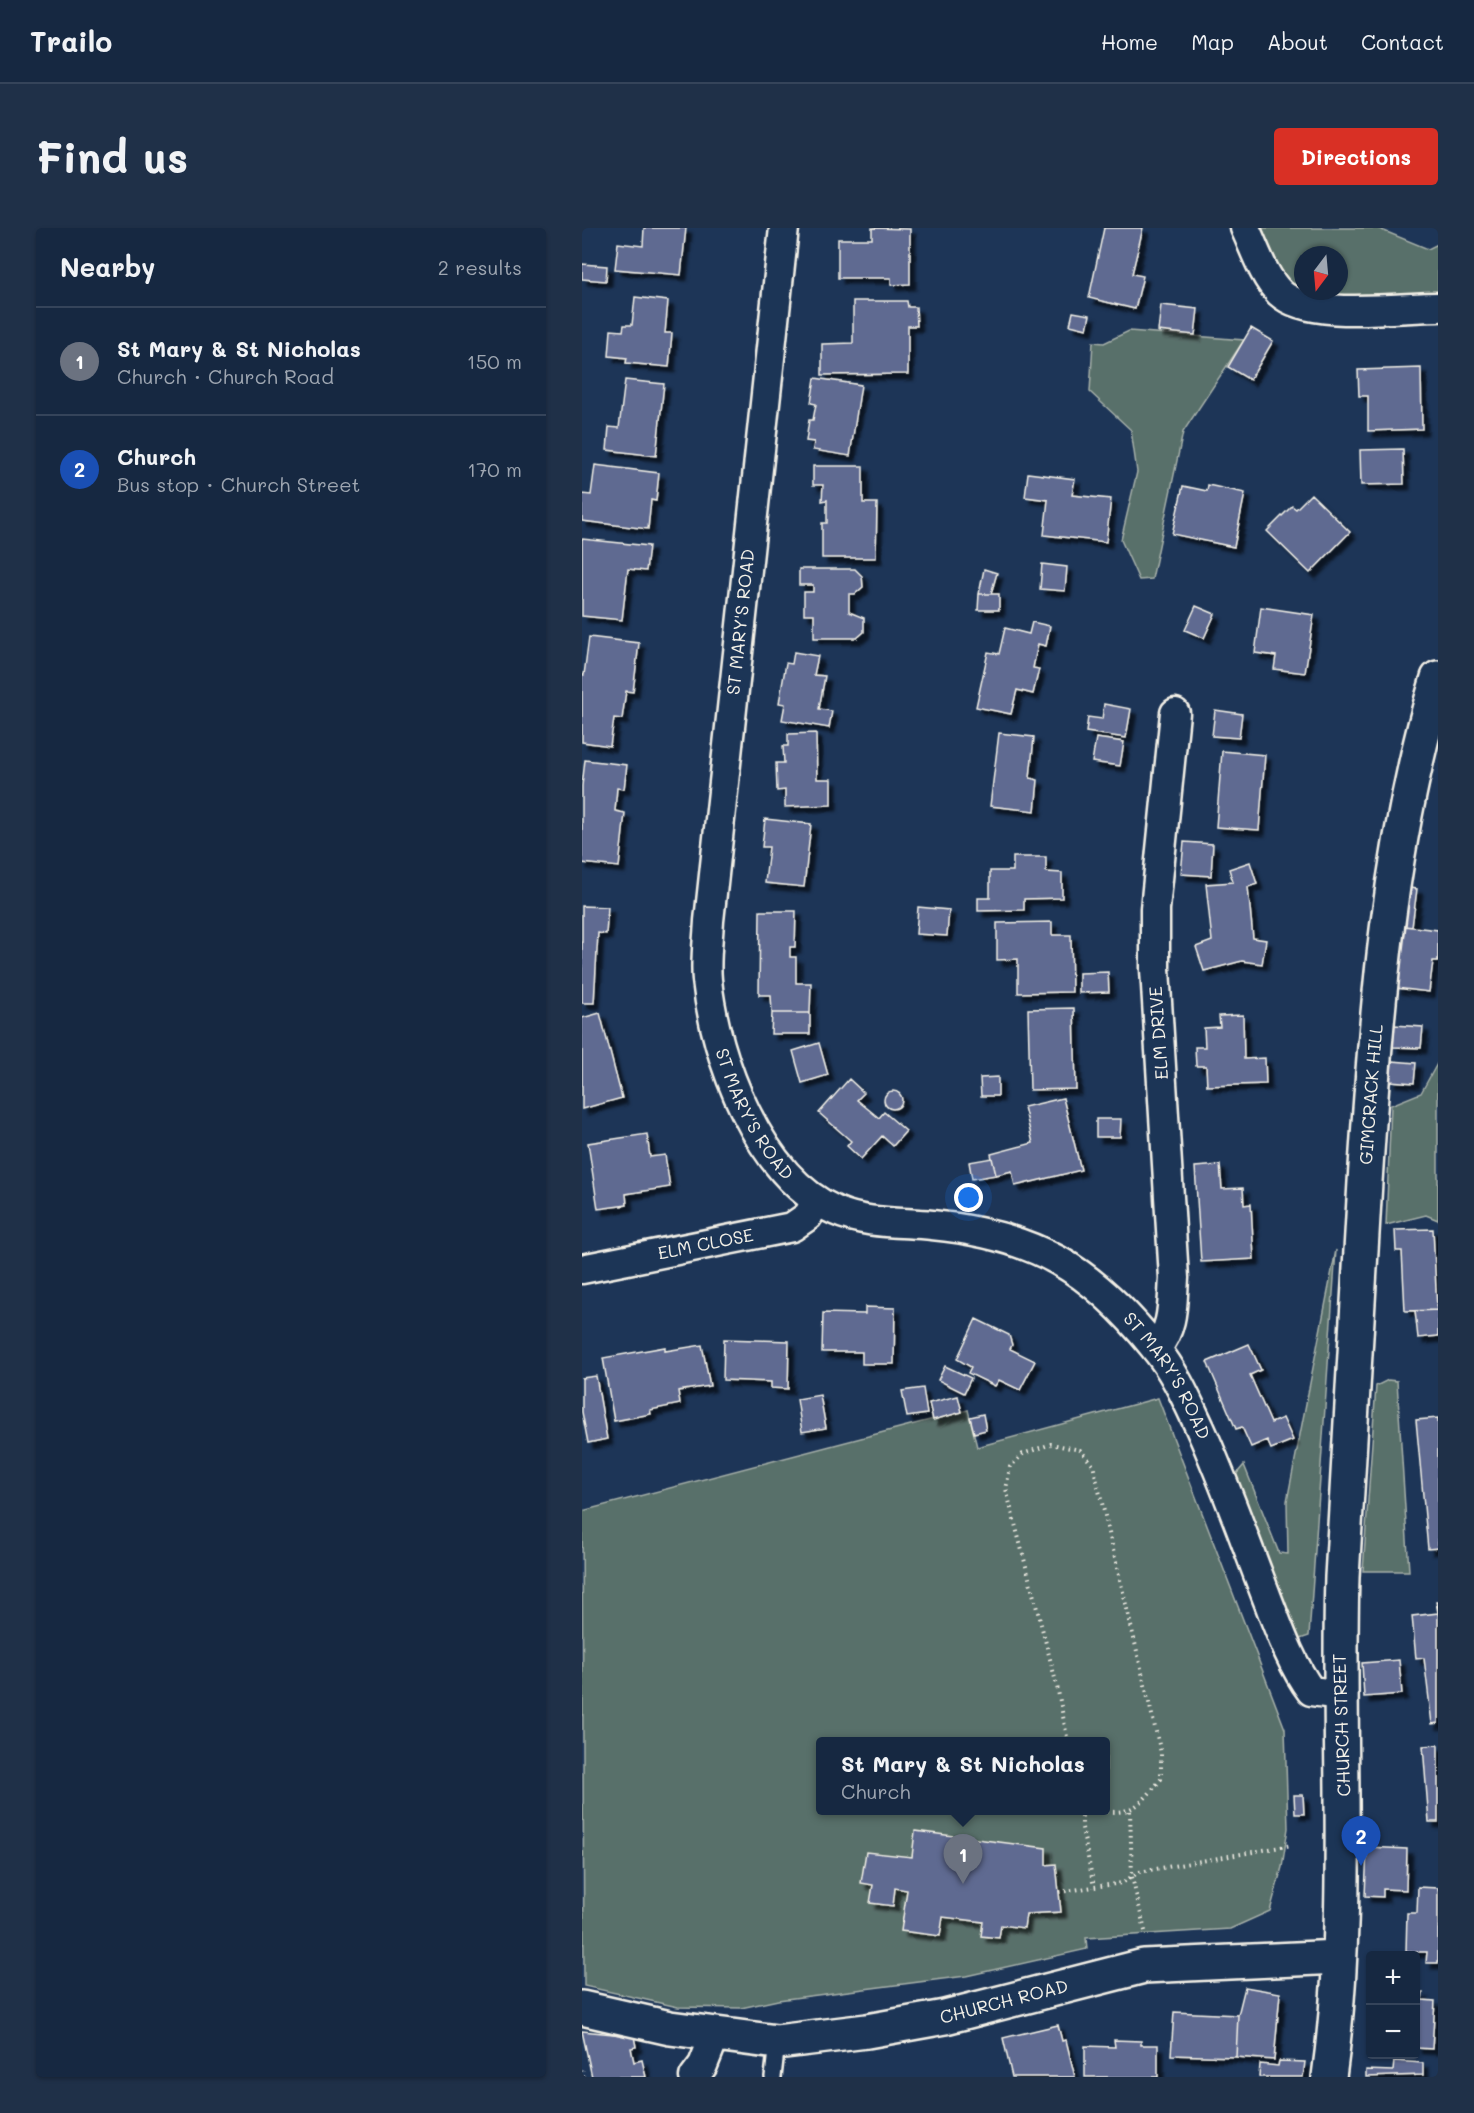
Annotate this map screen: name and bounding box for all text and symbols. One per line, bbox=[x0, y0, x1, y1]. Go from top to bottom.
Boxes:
text: Trailo bbox=[30, 23, 112, 59]
text: Home bbox=[1101, 28, 1158, 55]
text: Map bbox=[1191, 28, 1234, 55]
text: About bbox=[1267, 28, 1328, 55]
text: Contact bbox=[1361, 28, 1444, 55]
button: Directions bbox=[1274, 128, 1438, 185]
text: Find us bbox=[36, 129, 188, 184]
north arrow bbox=[1294, 246, 1348, 300]
text: Nearby bbox=[60, 250, 155, 284]
text: 2 results bbox=[438, 254, 522, 280]
text: St Mary & St Nicholas bbox=[117, 334, 361, 363]
text: 1 bbox=[75, 348, 84, 374]
text: 150 m bbox=[467, 348, 522, 374]
text: Church · Church Road bbox=[117, 363, 334, 389]
text: Church bbox=[117, 442, 196, 471]
text: 2 bbox=[74, 456, 85, 482]
text: 170 m bbox=[467, 456, 522, 482]
text: Bus stop · Church Street bbox=[117, 471, 360, 497]
street label: ST MARY'S ROAD bbox=[720, 548, 760, 696]
street label: ELM DRIVE bbox=[1143, 986, 1173, 1081]
street label: GIMCRACK HILL bbox=[1353, 1023, 1388, 1165]
street label: ST MARY'S ROAD bbox=[711, 1045, 799, 1185]
your location bbox=[954, 1183, 983, 1212]
street label: ELM CLOSE bbox=[655, 1222, 755, 1265]
street label: ST MARY'S ROAD bbox=[1119, 1306, 1217, 1443]
street label: CHURCH STREET bbox=[1327, 1653, 1355, 1797]
popup bbox=[816, 1737, 1110, 1815]
text: St Mary & St Nicholas bbox=[841, 1749, 1085, 1778]
text: Church bbox=[841, 1778, 911, 1804]
pin: 2 bbox=[1342, 1816, 1380, 1866]
pin: 1 bbox=[944, 1834, 982, 1884]
map controls bbox=[1366, 1951, 1420, 2059]
button: + bbox=[1366, 1951, 1420, 2005]
street label: CHURCH ROAD bbox=[937, 1973, 1070, 2029]
button: − bbox=[1366, 2005, 1420, 2059]

